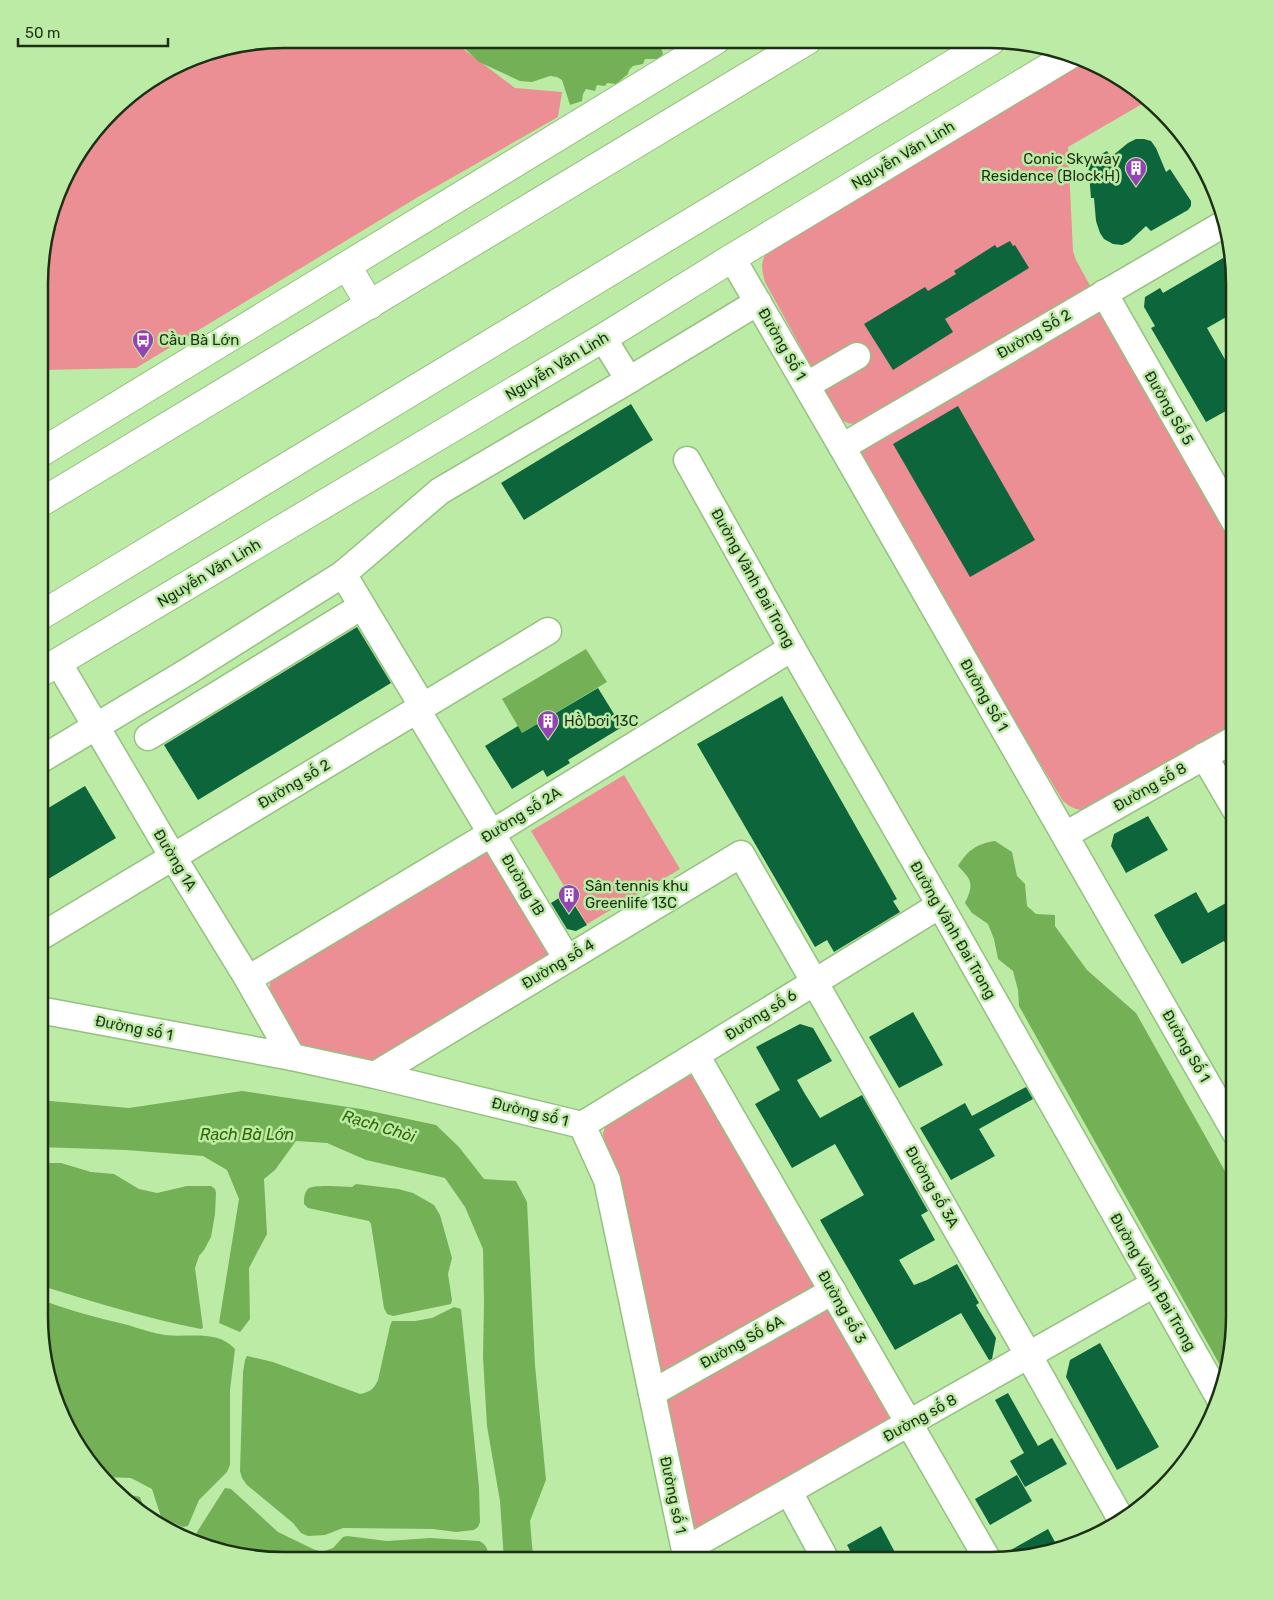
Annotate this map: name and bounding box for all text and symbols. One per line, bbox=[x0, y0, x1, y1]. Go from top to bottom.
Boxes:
scale bar bbox=[18, 15, 168, 47]
text: 50 m bbox=[25, 24, 60, 42]
street label: Nguyễn Văn Linh bbox=[848, 117, 958, 193]
place label: Conic Skyway Residence (Block H) bbox=[981, 150, 1120, 185]
building icon: Conic Skyway Residence (Block H) bbox=[1124, 156, 1148, 187]
street label: Đường Số 1 bbox=[754, 305, 810, 383]
street label: Đường Số 2 bbox=[994, 305, 1074, 362]
bus stop icon: Cầu Bà Lớn bbox=[131, 328, 155, 359]
street label: Nguyễn Văn Linh bbox=[502, 328, 612, 404]
place label: Cầu Bà Lớn bbox=[159, 331, 239, 349]
street label: Đường Số 5 bbox=[1141, 368, 1198, 448]
street label: Đường Vành Đai Trong bbox=[707, 505, 799, 651]
street label: Nguyễn Văn Linh bbox=[154, 535, 264, 611]
street label: Đường Số 1 bbox=[956, 656, 1012, 734]
building icon: Hồ bơi 13C bbox=[536, 709, 560, 740]
place label: Hồ bơi 13C bbox=[564, 712, 639, 730]
street label: Đường số 2 bbox=[255, 755, 333, 813]
street label: Đường số 8 bbox=[1110, 759, 1190, 815]
street label: Đường số 2A bbox=[478, 783, 564, 847]
street label: Đường 1A bbox=[150, 826, 200, 894]
street label: Đường 1B bbox=[498, 851, 548, 919]
street label: Đường Vành Đai Trong bbox=[906, 858, 1000, 1002]
place label: Sân tennis khu Greenlife 13C bbox=[585, 877, 688, 912]
building icon: Sân tennis khu Greenlife 13C bbox=[557, 883, 581, 914]
street label: Đường số 4 bbox=[518, 935, 597, 993]
street label: Đường số 6 bbox=[722, 986, 800, 1044]
street label: Đường Số 1 bbox=[1158, 1007, 1214, 1085]
street label: Đường số 1 bbox=[94, 1011, 174, 1044]
street label: Đường số 1 bbox=[490, 1094, 570, 1130]
water label: Rạch Chòi bbox=[340, 1106, 419, 1146]
water label: Rạch Bà Lớn bbox=[200, 1125, 294, 1144]
street label: Đường số 3A bbox=[901, 1143, 963, 1231]
street label: Đường Vành Đai Trong bbox=[1106, 1210, 1200, 1354]
street label: Đường số 3 bbox=[814, 1267, 870, 1347]
street label: Đường Số 6A bbox=[697, 1311, 787, 1372]
street label: Đường số 8 bbox=[880, 1390, 960, 1446]
street label: Đường số 1 bbox=[656, 1455, 690, 1535]

